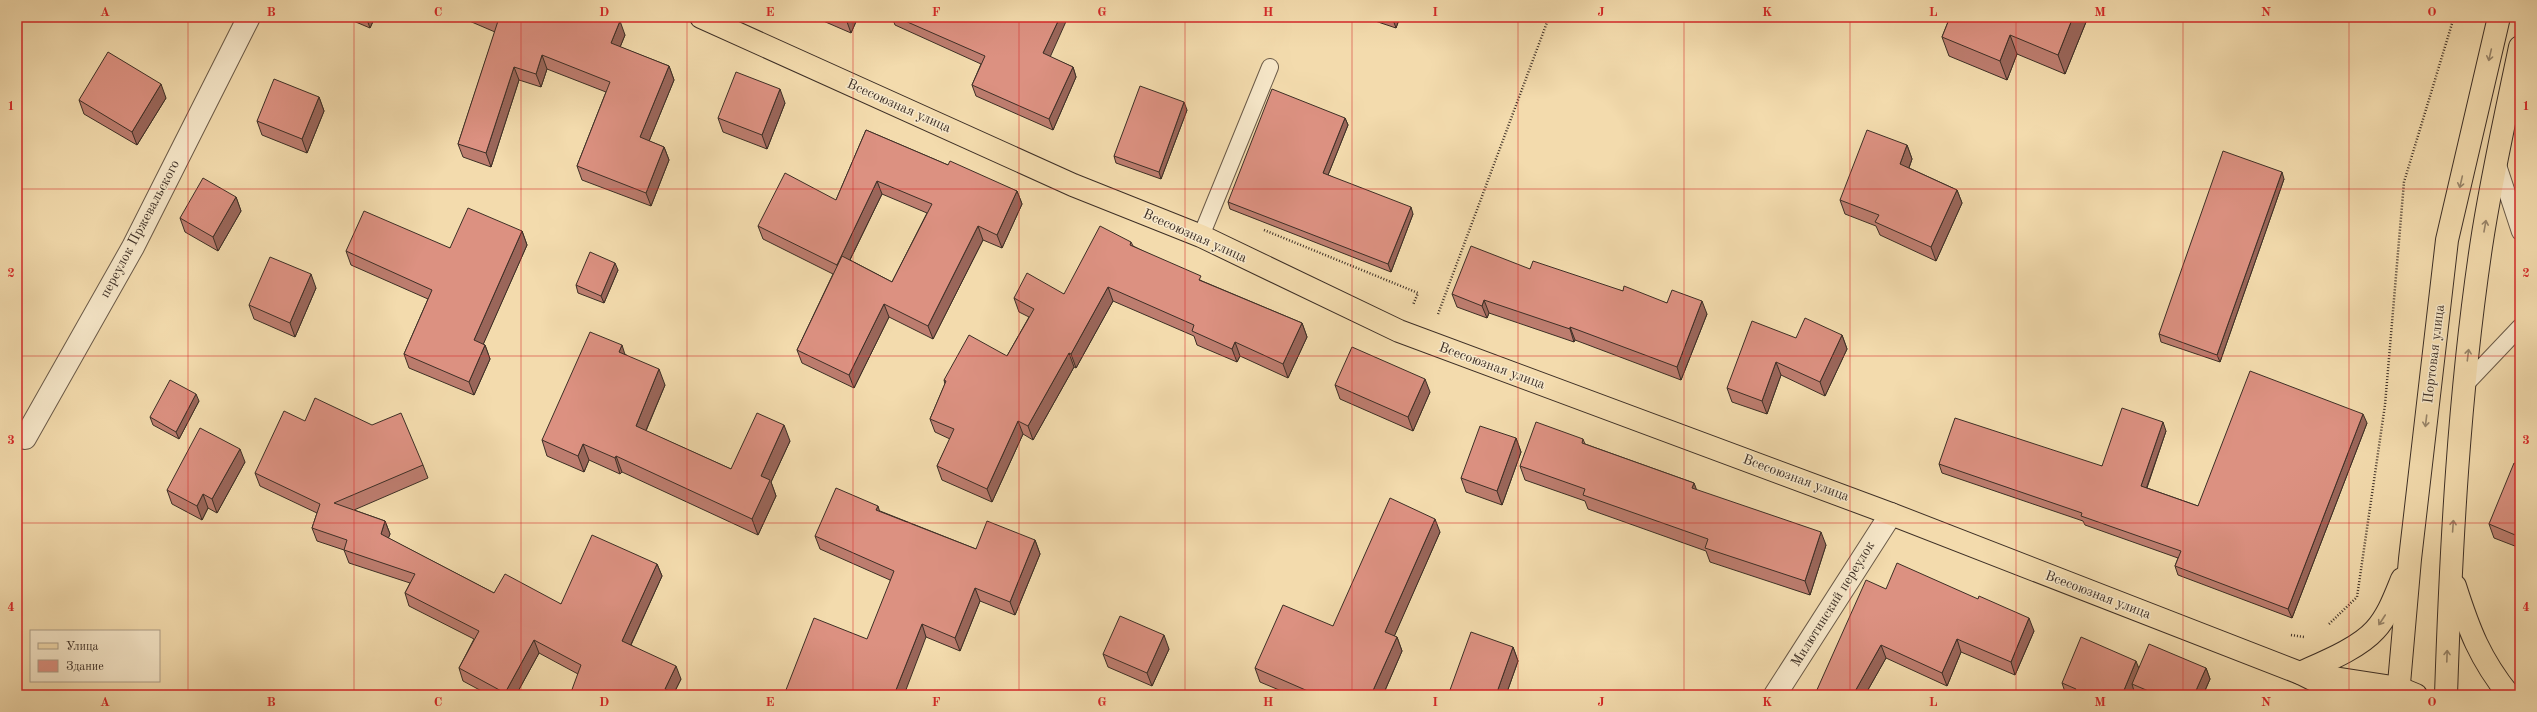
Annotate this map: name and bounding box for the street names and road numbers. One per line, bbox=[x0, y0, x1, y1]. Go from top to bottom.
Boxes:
street label: Всесоюзная улица bbox=[845, 77, 953, 135]
street label: переулок Пржевальского bbox=[98, 158, 182, 300]
street label: Всесоюзная улица bbox=[1141, 207, 1249, 265]
street label: Портовая улица bbox=[2421, 304, 2447, 404]
street label: Всесоюзная улица bbox=[1437, 340, 1547, 392]
street label: Всесоюзная улица bbox=[1741, 452, 1851, 504]
street label: Милютинский переулок bbox=[1789, 539, 1877, 669]
street label: Всесоюзная улица bbox=[2043, 568, 2153, 622]

